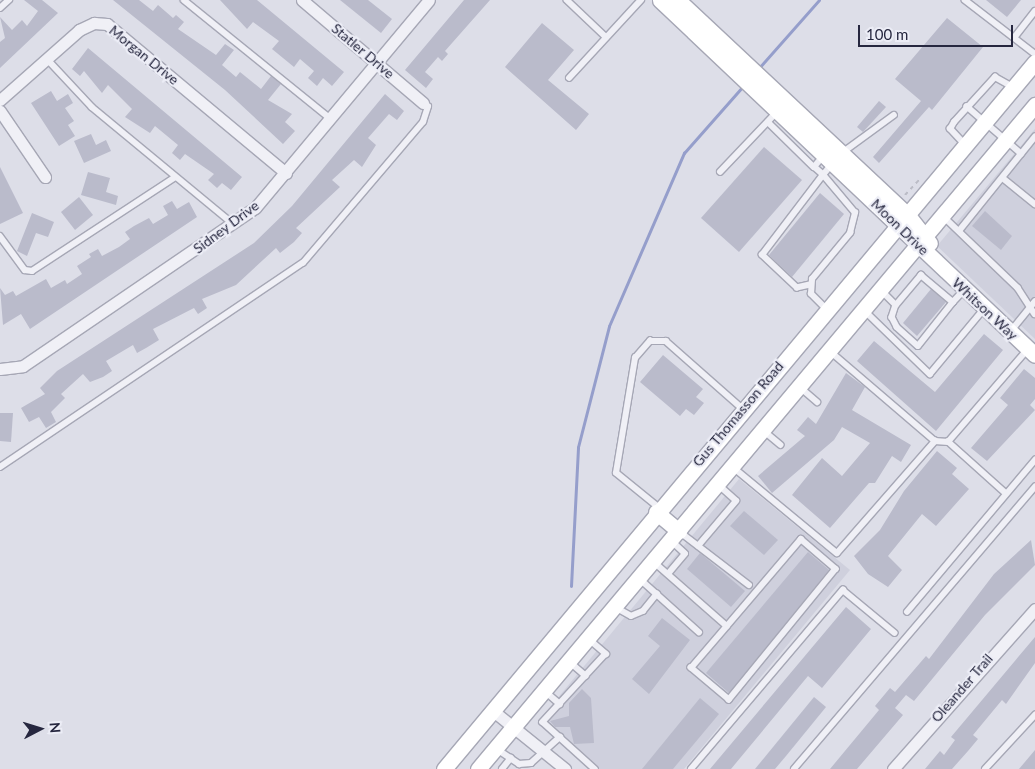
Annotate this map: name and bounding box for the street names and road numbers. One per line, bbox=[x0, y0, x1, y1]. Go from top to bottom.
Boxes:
street label: Statler Drive bbox=[328, 20, 398, 82]
street label: Morgan Drive bbox=[106, 22, 182, 88]
street label: Moon Drive bbox=[868, 195, 932, 259]
street label: Sidney Drive bbox=[190, 197, 262, 257]
street label: Whitson Way bbox=[949, 274, 1021, 344]
street label: Gus Thomasson Road bbox=[689, 358, 787, 470]
street label: Oleander Trail bbox=[928, 650, 996, 726]

